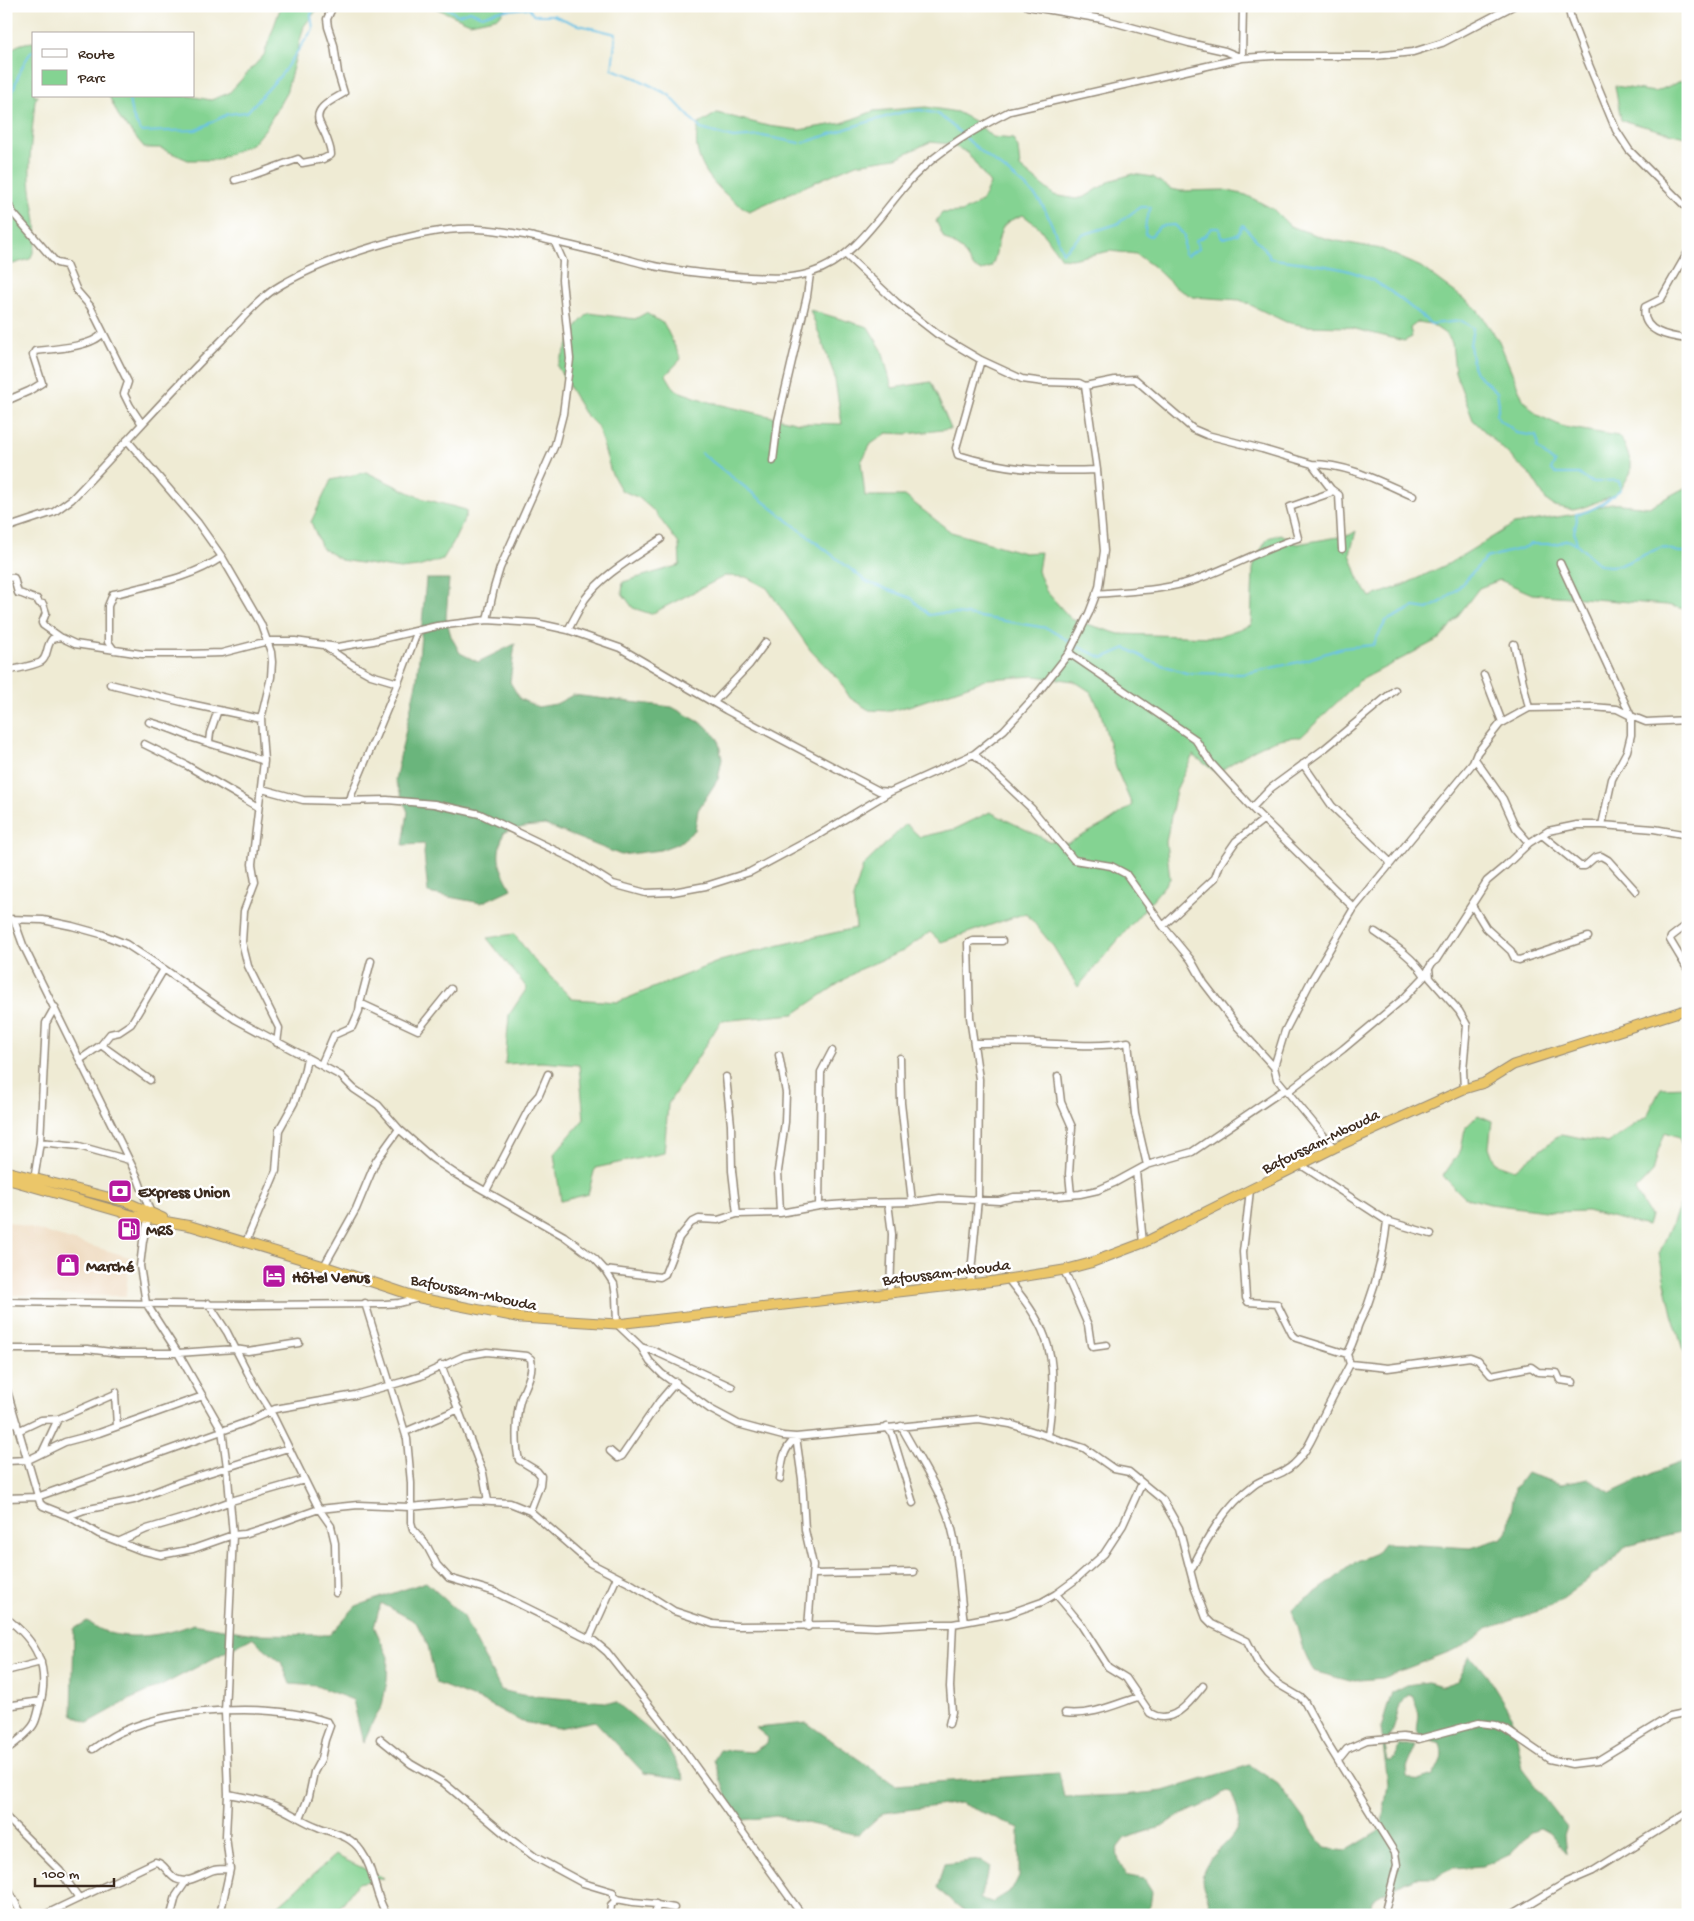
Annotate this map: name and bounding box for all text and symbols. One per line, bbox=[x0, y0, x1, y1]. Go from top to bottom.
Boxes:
legend bbox=[32, 32, 195, 98]
text: Route bbox=[78, 46, 115, 64]
text: Parc bbox=[77, 70, 106, 88]
street label: Bafoussam-Mbouda bbox=[1259, 1106, 1384, 1180]
bank icon: Express Union bbox=[107, 1178, 133, 1204]
place label: Express Union bbox=[138, 1185, 230, 1204]
fuel station icon: MRS bbox=[116, 1216, 142, 1242]
place label: MRS bbox=[146, 1223, 173, 1242]
shop icon: Marché bbox=[55, 1252, 81, 1278]
street label: Bafoussam-Mbouda bbox=[881, 1257, 1012, 1292]
place label: Marché bbox=[86, 1259, 135, 1278]
hotel icon: Hôtel Venus bbox=[261, 1263, 287, 1289]
place label: Hôtel Venus bbox=[292, 1270, 371, 1289]
street label: Bafoussam-Mbouda bbox=[408, 1272, 539, 1317]
scale bar bbox=[35, 1856, 114, 1888]
text: 100 m bbox=[41, 1866, 80, 1884]

